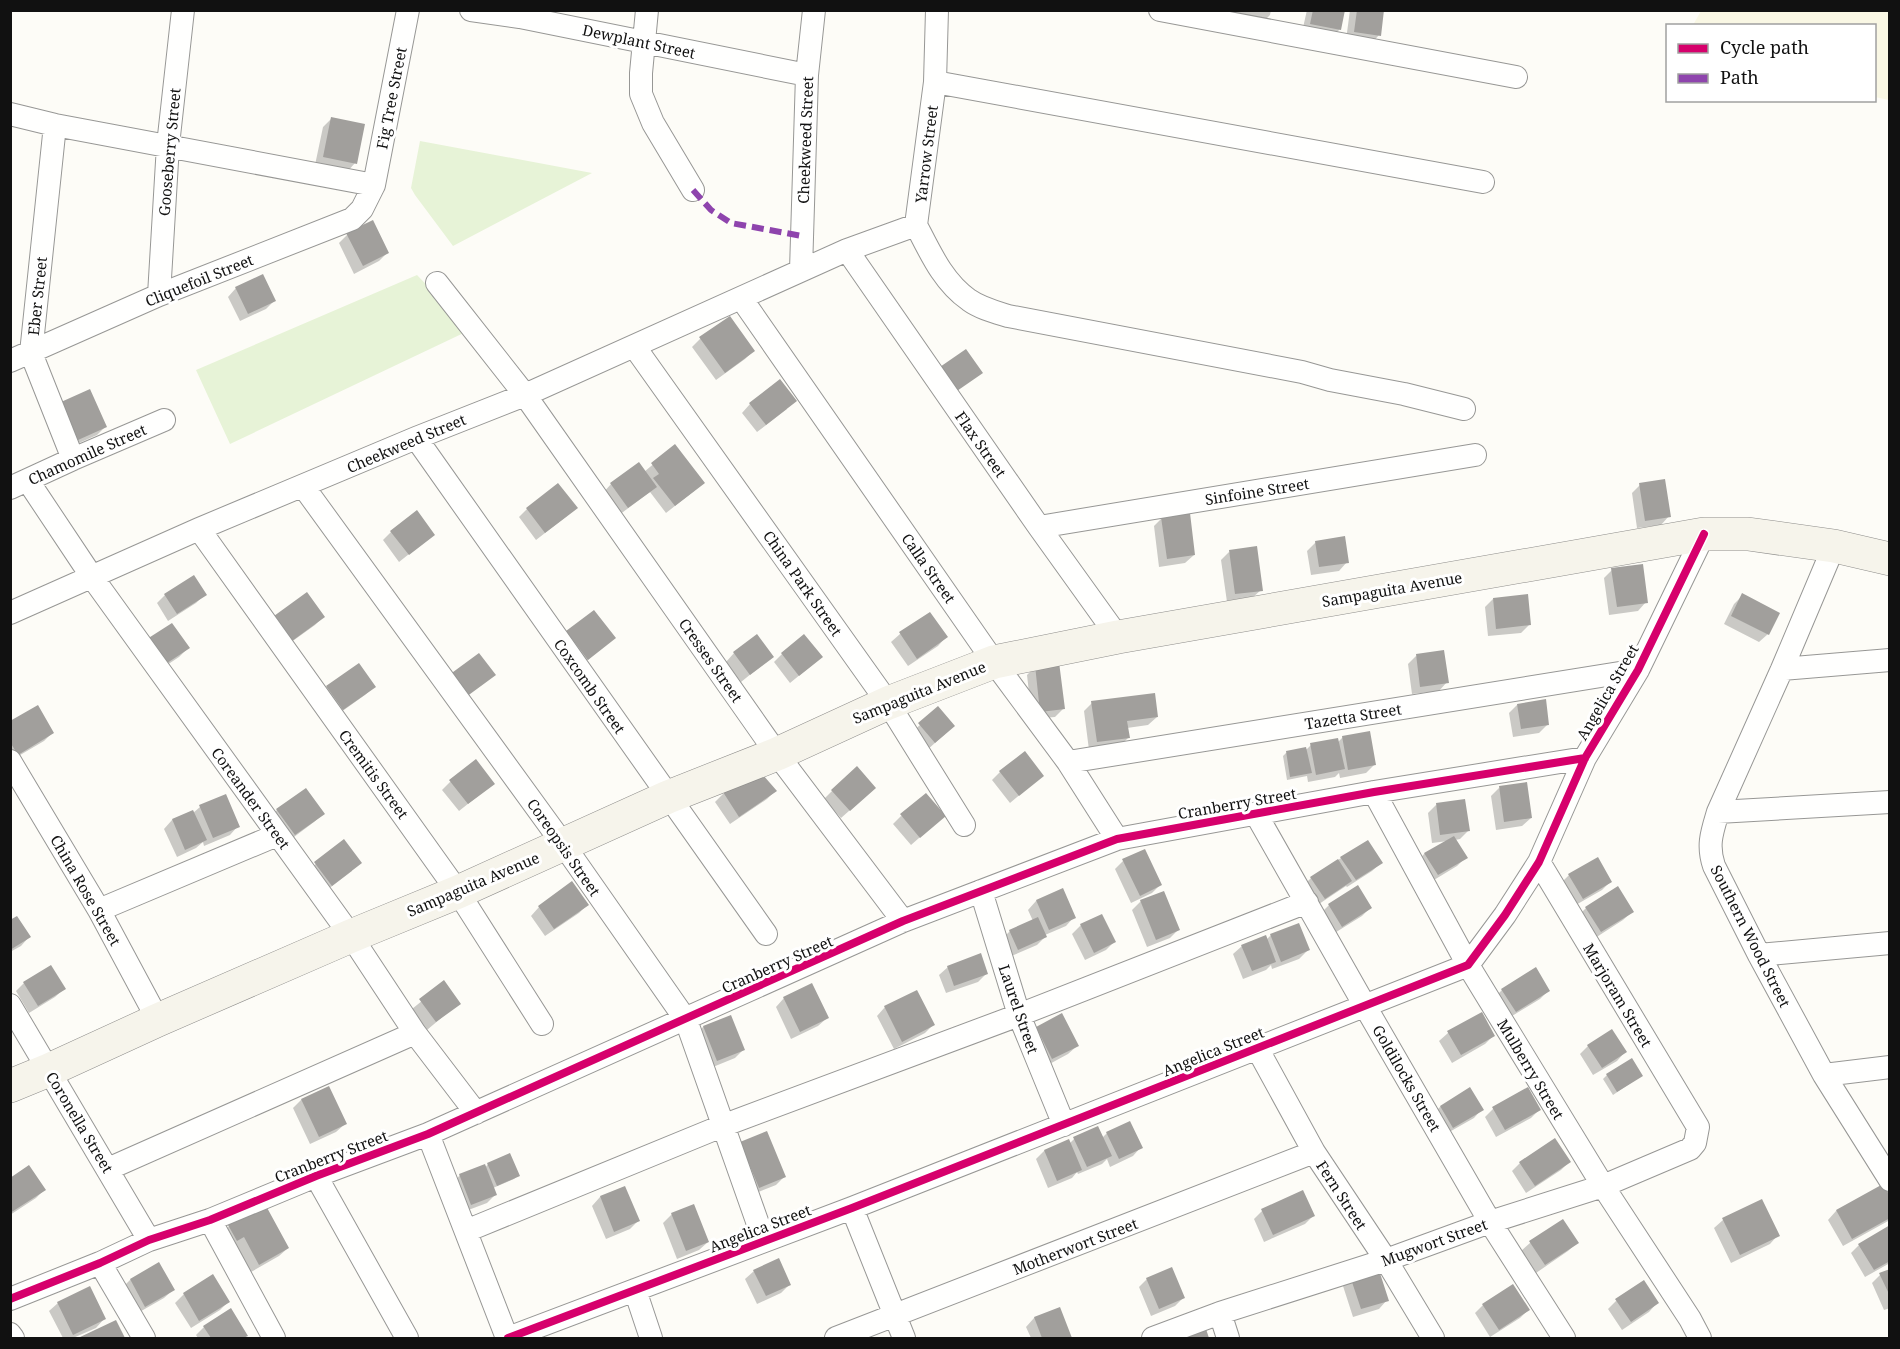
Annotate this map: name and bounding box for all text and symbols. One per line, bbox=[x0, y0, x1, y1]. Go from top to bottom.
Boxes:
street label: Dewplant Street bbox=[581, 19, 697, 63]
legend bbox=[1666, 24, 1876, 102]
text: Cycle path bbox=[1720, 35, 1809, 59]
street label: Fig Tree Street bbox=[371, 45, 411, 151]
text: Path bbox=[1720, 65, 1759, 89]
street label: Cheekweed Street bbox=[793, 76, 817, 204]
street label: Gooseberry Street bbox=[153, 87, 185, 217]
street label: Yarrow Street bbox=[910, 104, 942, 205]
street label: Cliquefoil Street bbox=[142, 249, 256, 311]
street label: Eber Street bbox=[23, 255, 51, 337]
street label: Flax Street bbox=[951, 407, 1011, 481]
street label: Cheekweed Street bbox=[343, 409, 469, 477]
street label: Chamomile Street bbox=[25, 419, 149, 489]
street label: Sinfoine Street bbox=[1204, 473, 1310, 509]
street label: China Park Street bbox=[759, 526, 847, 640]
street label: Calla Street bbox=[898, 529, 960, 607]
street label: Sampaguita Avenue bbox=[1320, 567, 1464, 611]
street label: Cresses Street bbox=[675, 614, 747, 706]
street label: Coxcomb Street bbox=[550, 635, 630, 737]
street label: Angelica Street bbox=[1571, 641, 1643, 743]
street label: Sampaguita Avenue bbox=[849, 656, 989, 728]
street label: Tazetta Street bbox=[1303, 698, 1403, 734]
street label: Cremitis Street bbox=[335, 725, 413, 823]
street label: Coreander Street bbox=[207, 743, 295, 853]
street label: Cranberry Street bbox=[1176, 783, 1298, 823]
street label: Coreopsis Street bbox=[523, 794, 605, 900]
street label: China Rose Street bbox=[46, 831, 126, 949]
street label: Sampaguita Avenue bbox=[404, 847, 542, 921]
street label: Southern Wood Street bbox=[1706, 862, 1796, 1010]
street label: Cranberry Street bbox=[718, 931, 836, 997]
street label: Marjoram Street bbox=[1579, 939, 1657, 1051]
street label: Laurel Street bbox=[994, 962, 1044, 1056]
street label: Mulberry Street bbox=[1493, 1015, 1569, 1123]
street label: Goldilocks Street bbox=[1368, 1021, 1446, 1135]
street label: Angelica Street bbox=[1159, 1022, 1267, 1080]
street label: Coronella Street bbox=[42, 1068, 118, 1176]
street label: Cranberry Street bbox=[272, 1125, 390, 1187]
street label: Fern Street bbox=[1312, 1157, 1372, 1233]
street label: Angelica Street bbox=[706, 1199, 814, 1257]
street label: Motherwort Street bbox=[1010, 1213, 1140, 1279]
street label: Mugwort Street bbox=[1378, 1214, 1490, 1270]

